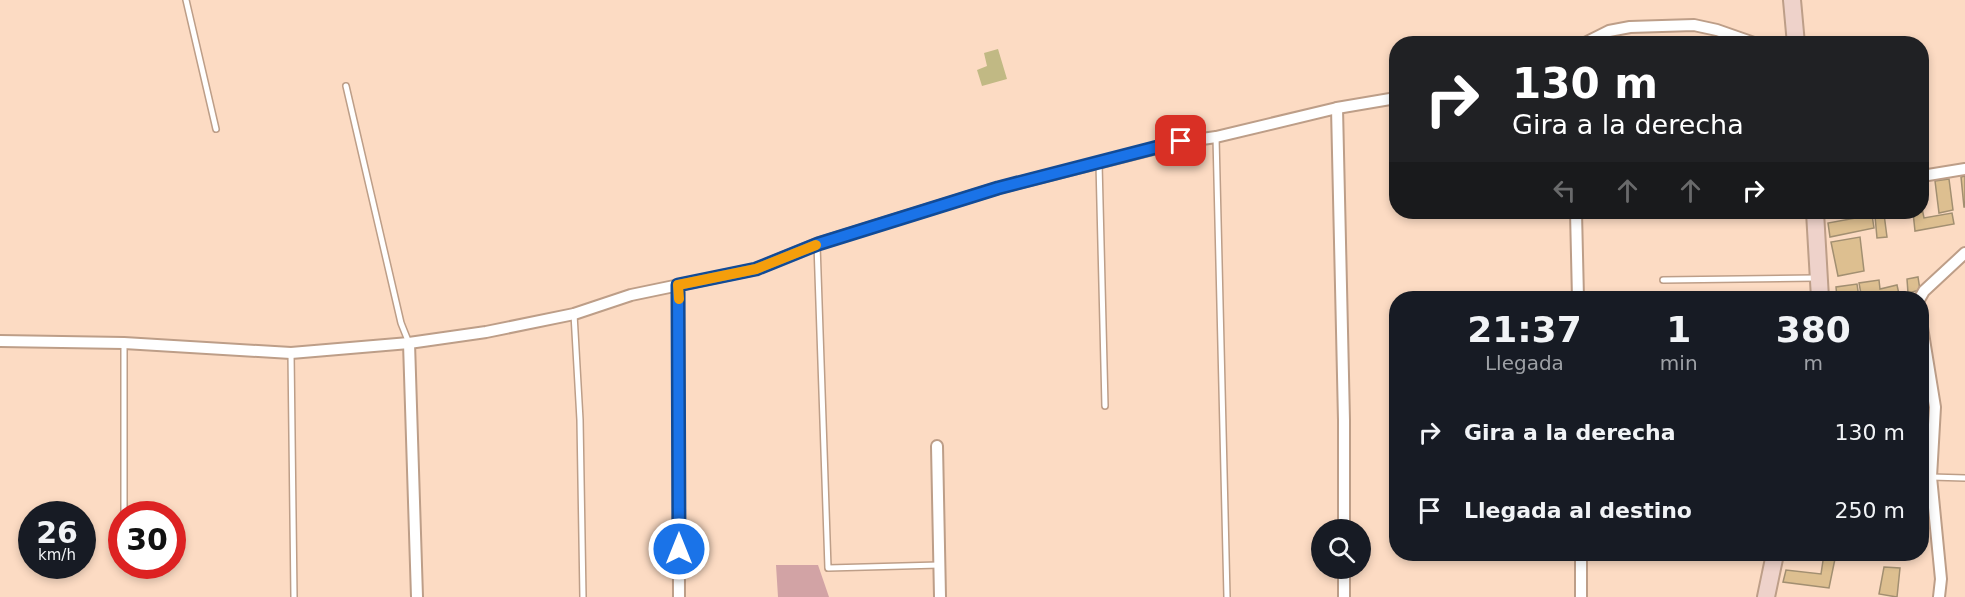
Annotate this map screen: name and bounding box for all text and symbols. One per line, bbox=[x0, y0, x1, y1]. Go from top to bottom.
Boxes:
text: 130 m bbox=[1512, 59, 1658, 108]
icon: right bbox=[1413, 60, 1491, 138]
text: Gira a la derecha bbox=[1512, 109, 1744, 140]
pin bbox=[1155, 115, 1206, 166]
icon: arrive bbox=[1164, 124, 1197, 157]
icon: left bbox=[1548, 174, 1581, 207]
icon: ahead bbox=[1611, 174, 1644, 207]
icon: ahead bbox=[1674, 174, 1707, 207]
icon: right bbox=[1737, 174, 1770, 207]
text: 21:37 bbox=[1467, 309, 1582, 350]
text: 1 bbox=[1666, 309, 1691, 350]
text: 380 bbox=[1776, 309, 1851, 350]
text: Llegada bbox=[1485, 351, 1564, 375]
text: min bbox=[1660, 351, 1698, 375]
text: m bbox=[1804, 351, 1823, 375]
icon: right bbox=[1413, 416, 1446, 449]
text: Gira a la derecha bbox=[1464, 420, 1676, 445]
text: 130 m bbox=[1835, 420, 1905, 445]
icon: arrive bbox=[1413, 494, 1446, 527]
text: Llegada al destino bbox=[1464, 498, 1692, 523]
text: 250 m bbox=[1835, 498, 1905, 523]
speed limit sign: 30 bbox=[108, 501, 186, 579]
text: 26 bbox=[36, 515, 78, 550]
position arrow bbox=[647, 517, 711, 581]
map controls bbox=[1311, 519, 1371, 579]
button: search bbox=[1311, 519, 1371, 579]
text: km/h bbox=[38, 546, 76, 564]

